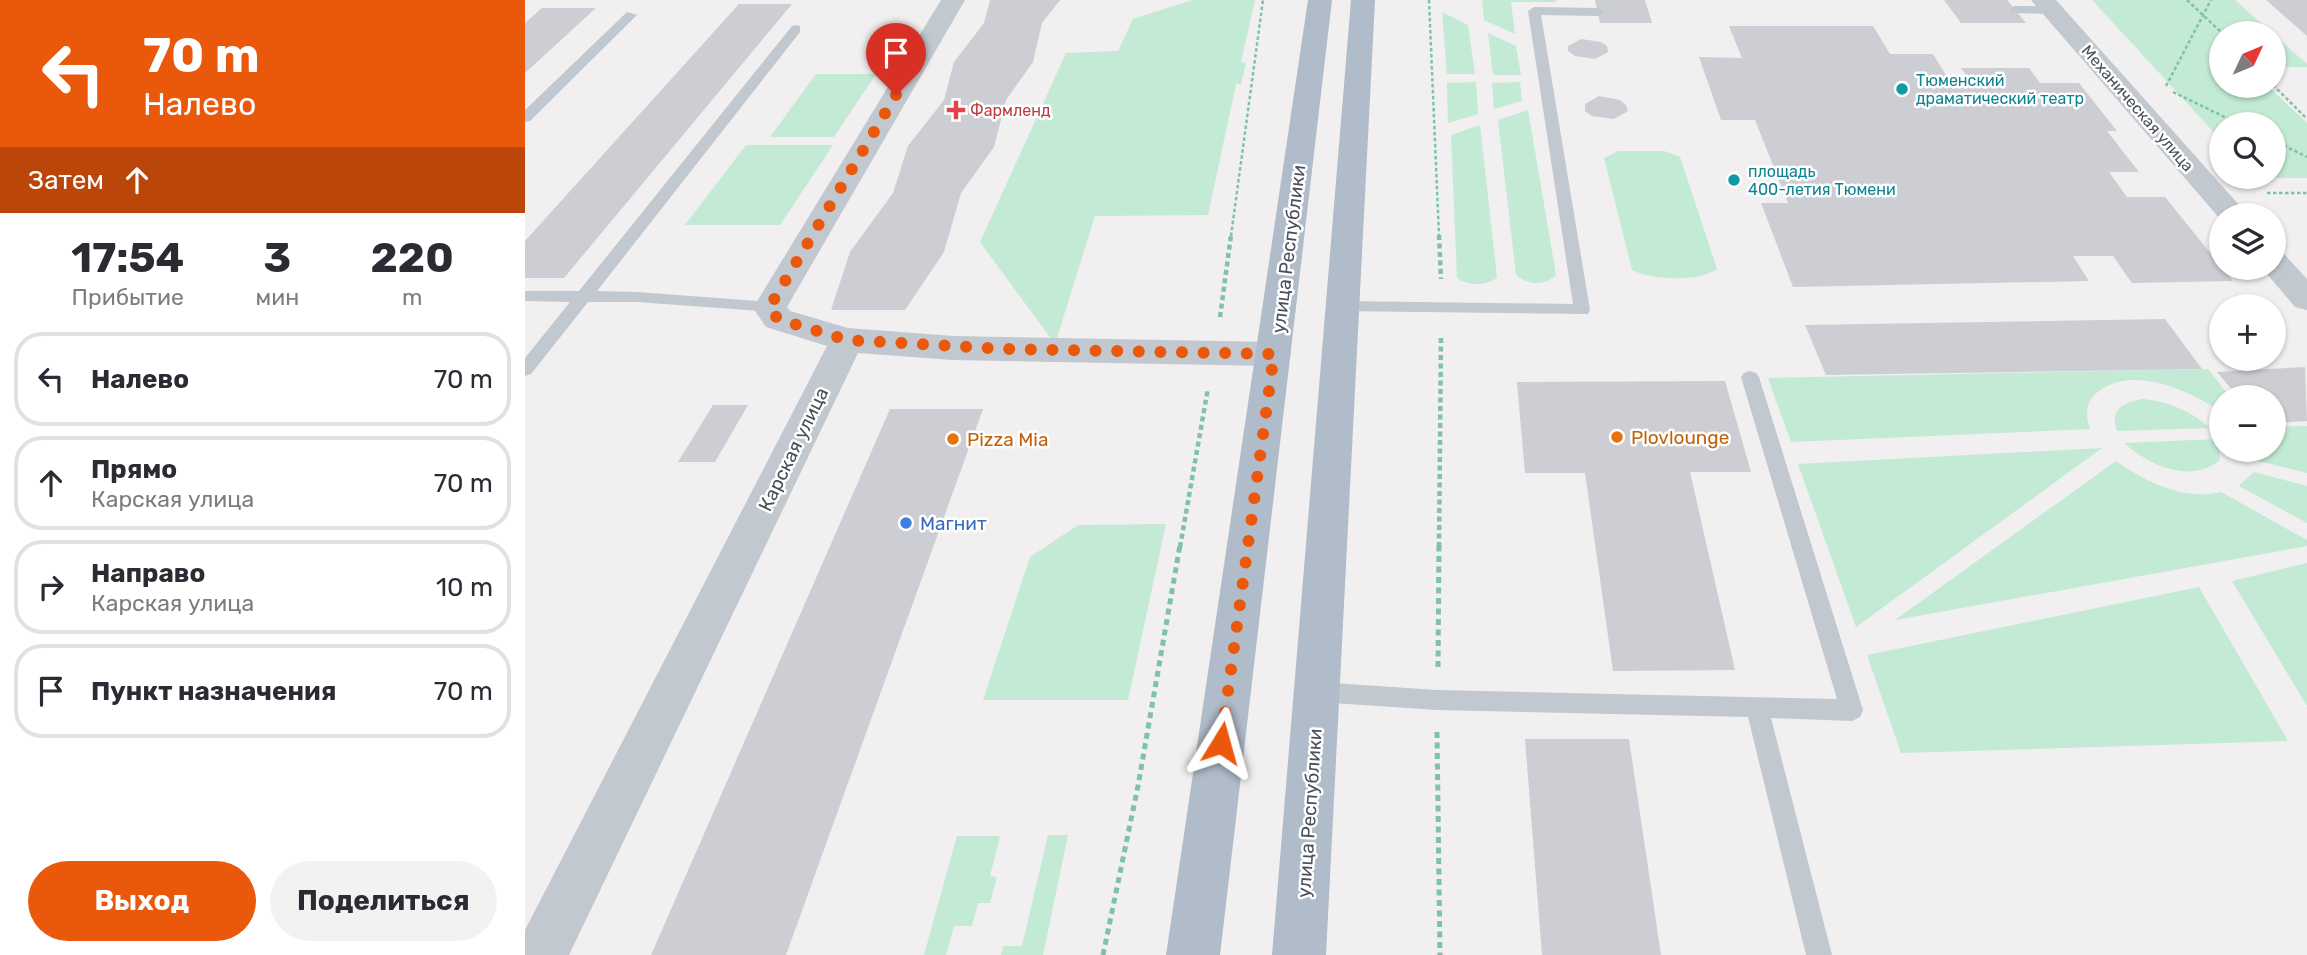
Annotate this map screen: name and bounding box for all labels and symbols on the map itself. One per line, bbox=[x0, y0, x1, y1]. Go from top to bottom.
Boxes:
north arrow bbox=[2209, 21, 2285, 98]
pin bbox=[866, 23, 926, 95]
street label: Механическая улица bbox=[2078, 41, 2198, 175]
place label: Тюменский драматический театр bbox=[1916, 71, 2084, 108]
marker: Тюменский драматический театр bbox=[1894, 81, 1910, 97]
place label: Фармленд bbox=[970, 101, 1051, 120]
marker: Фармленд bbox=[948, 102, 964, 118]
place label: площадь 400-летия Тюмени bbox=[1748, 162, 1896, 199]
street label: улица Республики bbox=[1267, 163, 1310, 335]
marker: площадь 400-летия Тюмени bbox=[1726, 172, 1742, 188]
street label: Карская улица bbox=[754, 384, 833, 515]
place label: Plovlounge bbox=[1631, 426, 1729, 449]
place label: Pizza Mia bbox=[967, 428, 1048, 451]
marker: Plovlounge bbox=[1609, 429, 1625, 445]
marker: Pizza Mia bbox=[945, 431, 961, 447]
place label: Магнит bbox=[920, 512, 987, 535]
marker: Магнит bbox=[898, 515, 914, 531]
position arrow bbox=[1184, 706, 1258, 780]
street label: улица Республики bbox=[1292, 728, 1327, 898]

